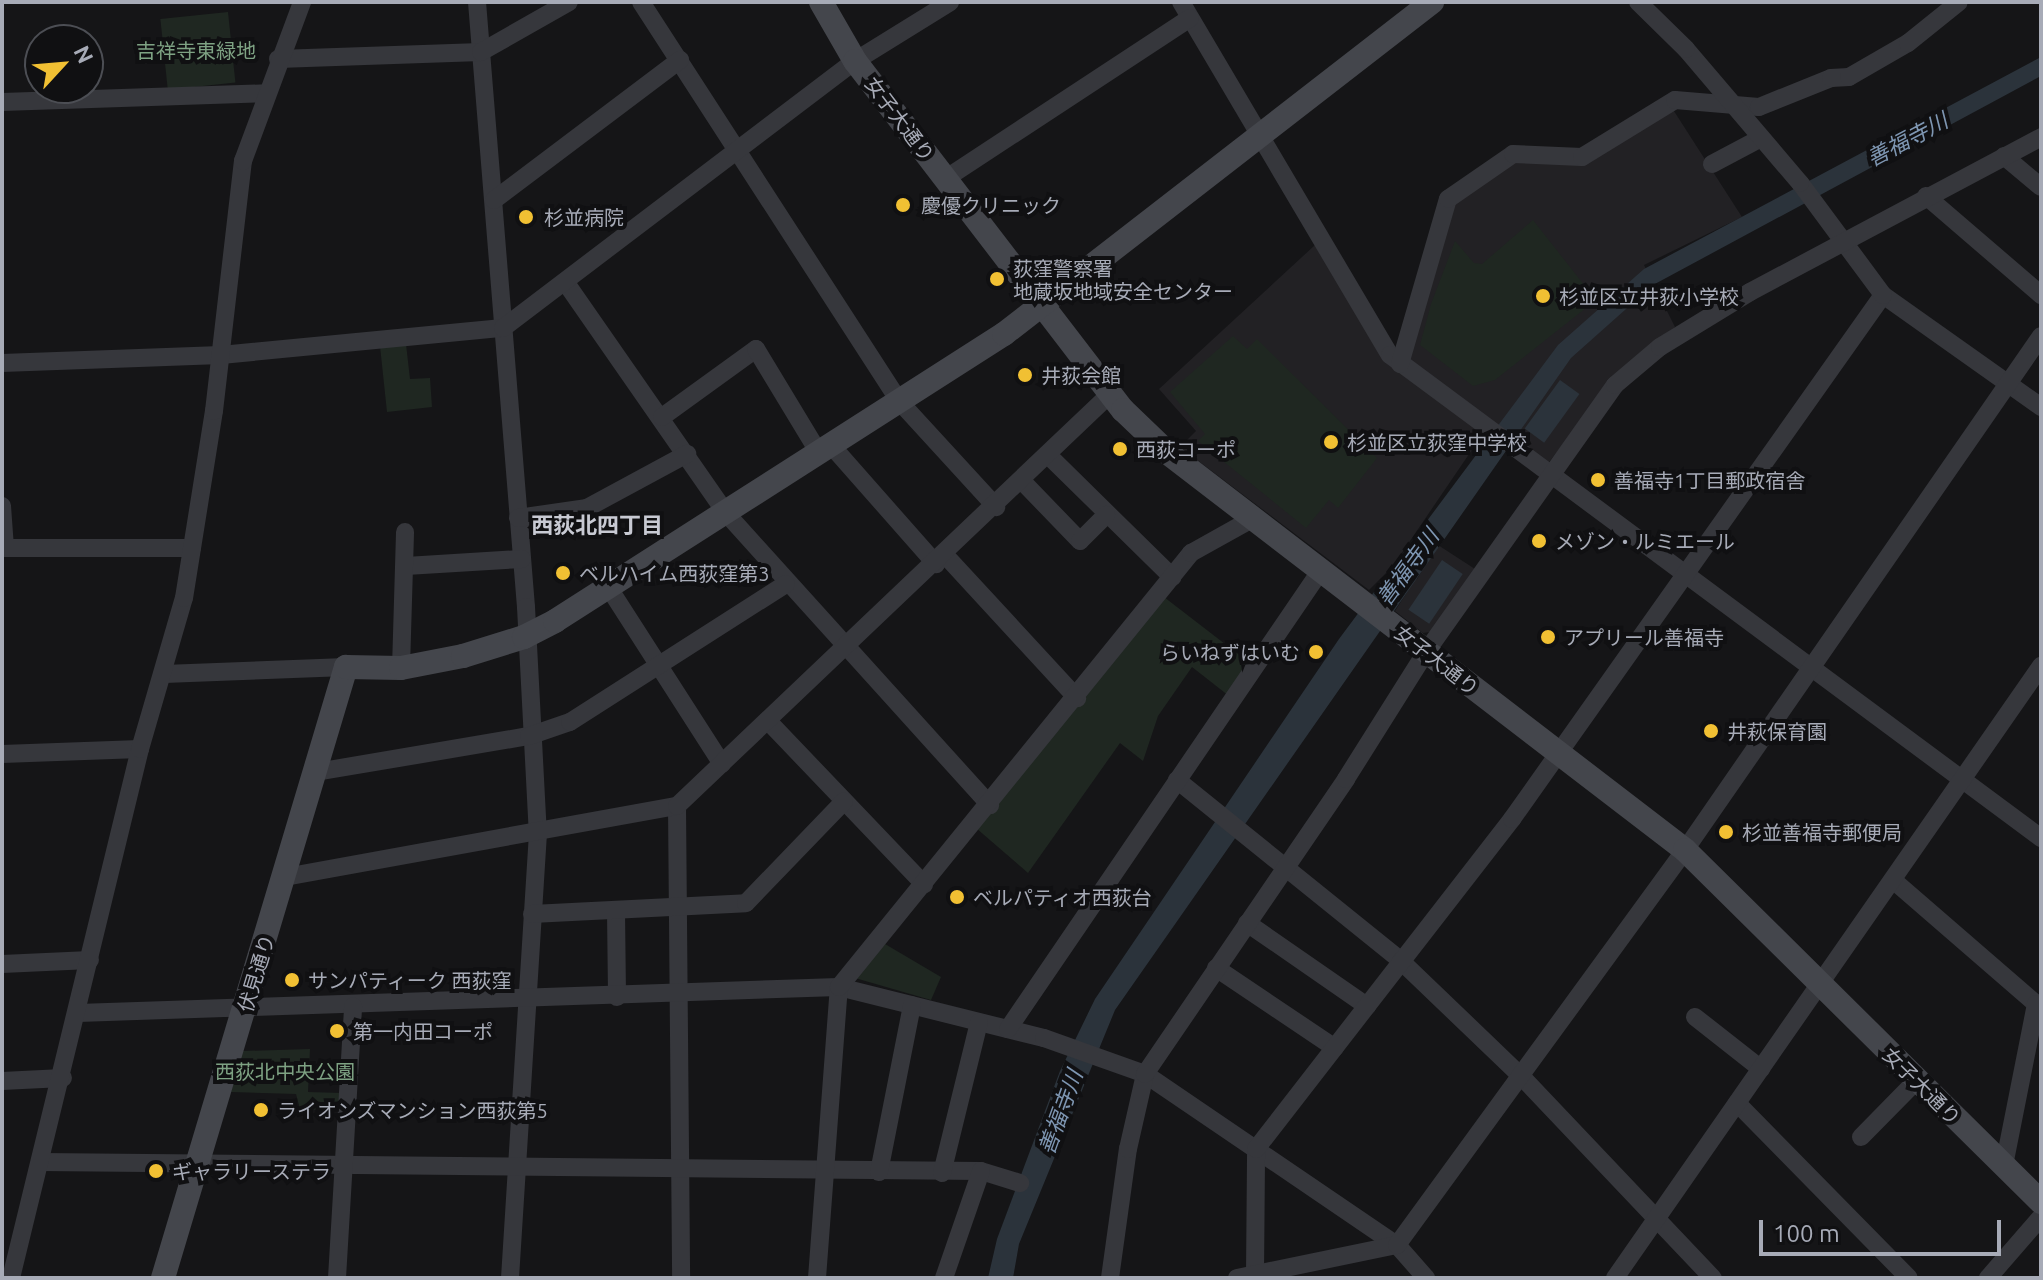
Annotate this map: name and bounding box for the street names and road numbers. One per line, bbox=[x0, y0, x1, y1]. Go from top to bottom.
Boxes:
street label: 女子大通り bbox=[860, 72, 940, 166]
street label: 女子大通り bbox=[1390, 620, 1484, 700]
street label: 伏見通り bbox=[233, 931, 279, 1015]
street label: 女子大通り bbox=[1878, 1042, 1966, 1130]

